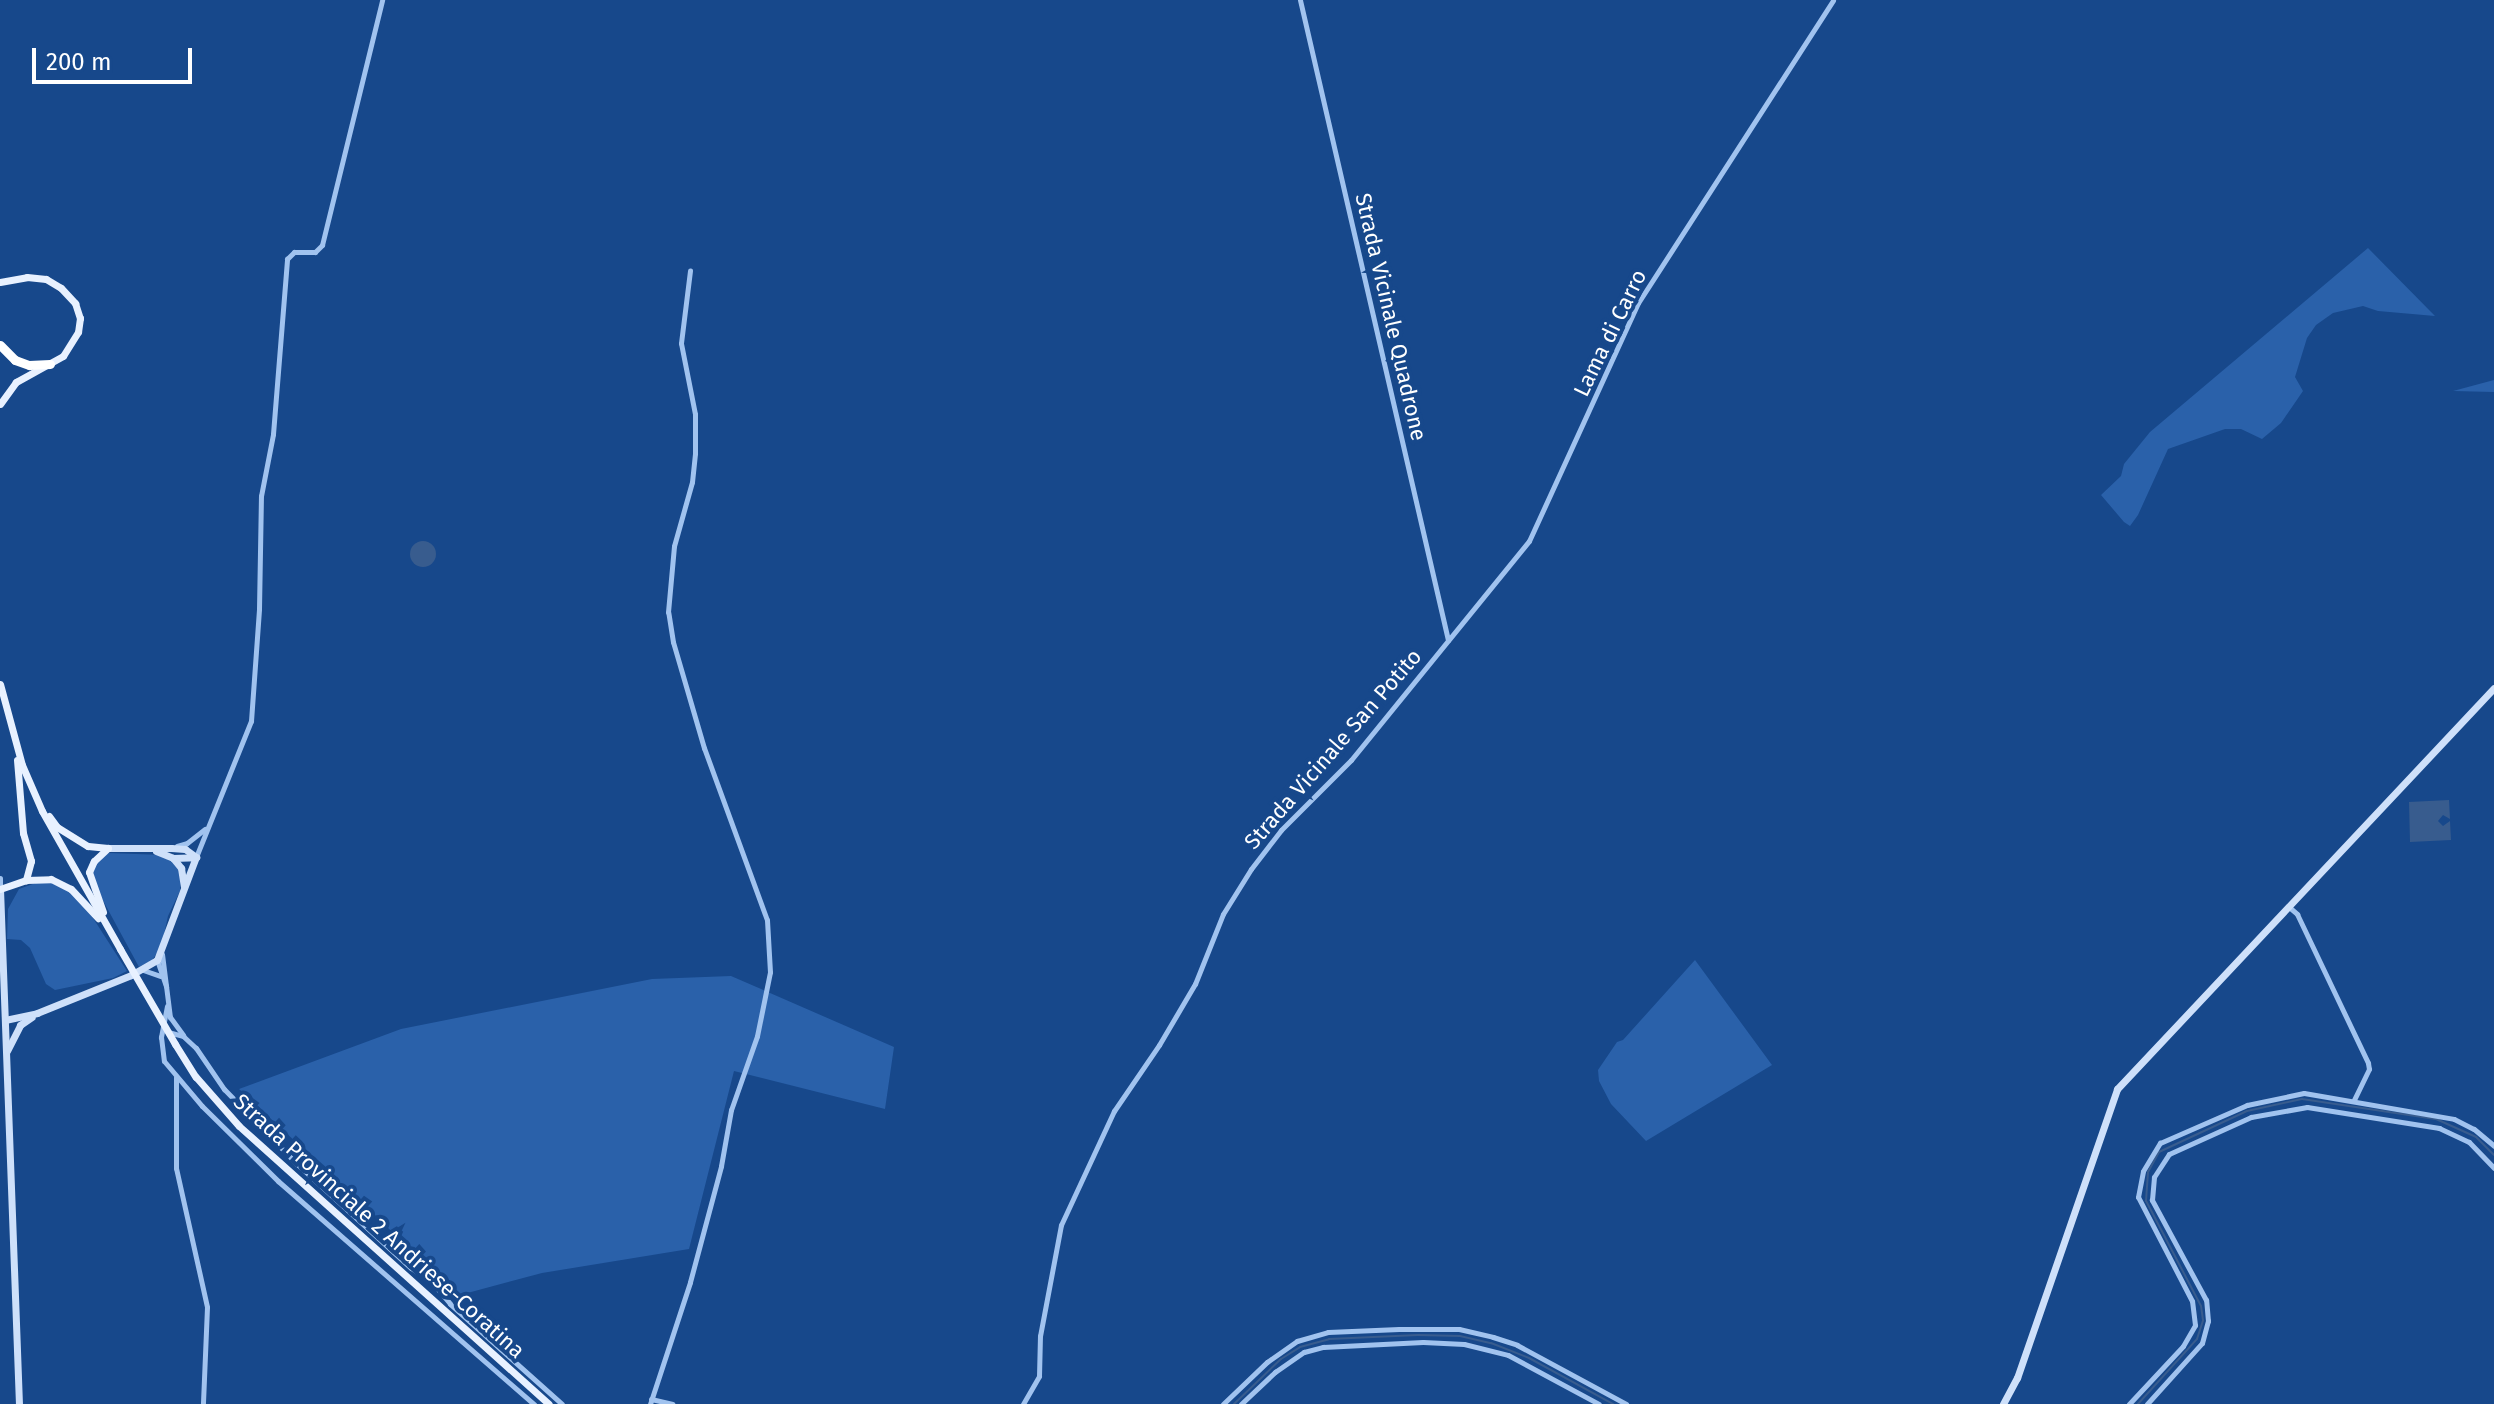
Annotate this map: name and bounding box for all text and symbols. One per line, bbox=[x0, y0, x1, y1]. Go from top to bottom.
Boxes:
scale bar bbox=[36, 32, 196, 82]
text: 200 m bbox=[46, 48, 112, 76]
street label: Strada Vicinale Quadrone bbox=[1350, 191, 1432, 443]
street label: Lama di Carro bbox=[1568, 265, 1652, 401]
street label: Strada Vicinale San Potito bbox=[1239, 643, 1427, 855]
street label: Strada Provinciale 2 Andriese-Coratina bbox=[228, 1088, 530, 1364]

